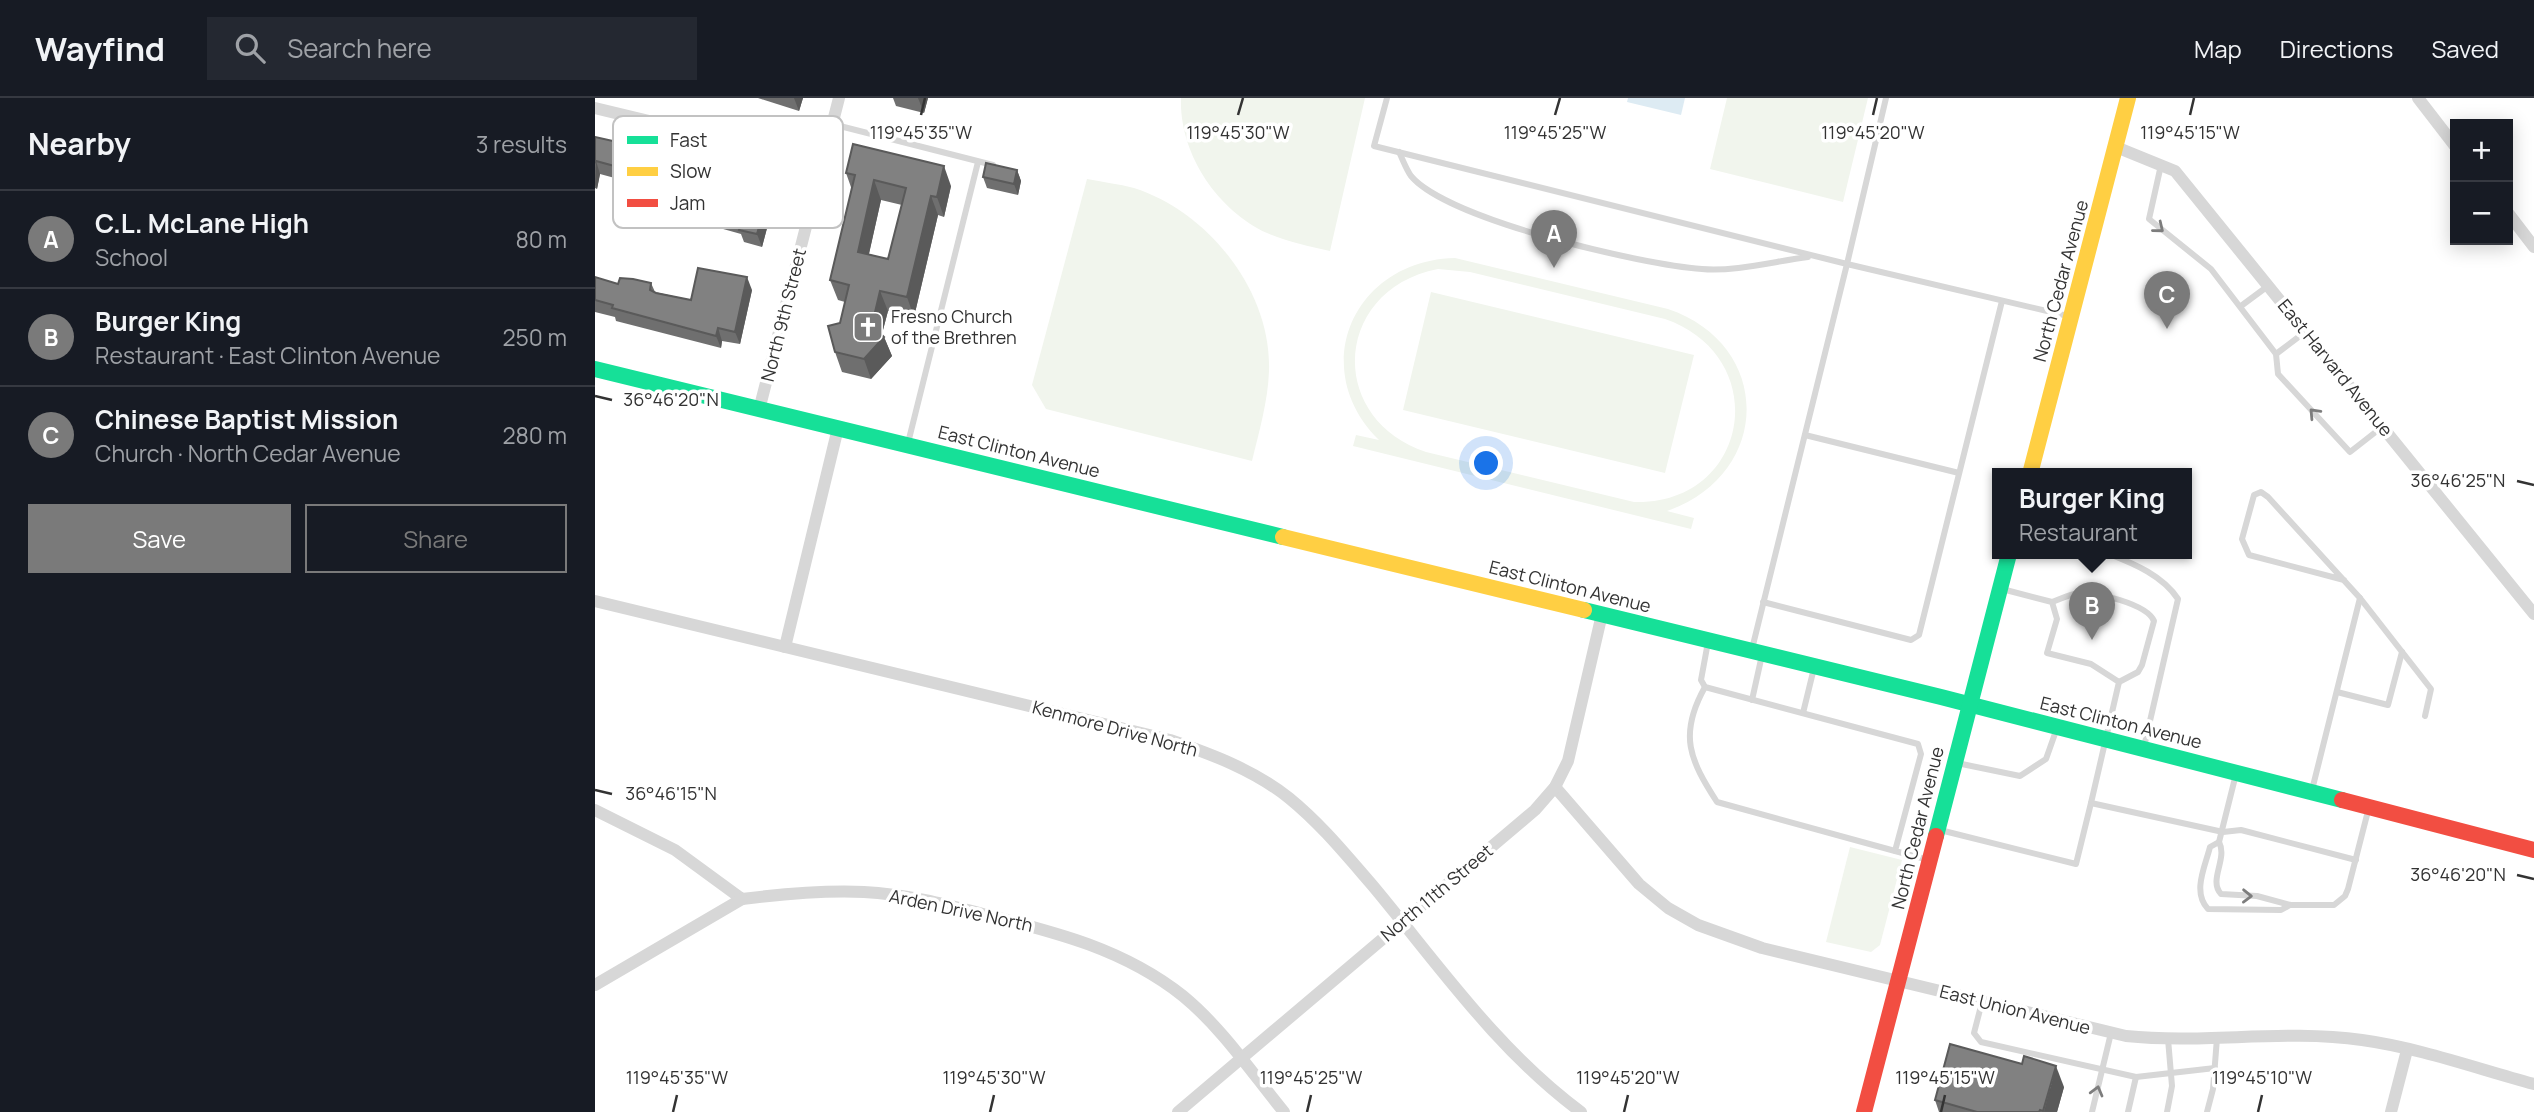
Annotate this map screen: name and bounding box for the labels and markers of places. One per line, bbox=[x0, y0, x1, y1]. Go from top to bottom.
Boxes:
pin: A bbox=[1531, 210, 1577, 268]
pin: C bbox=[2144, 271, 2190, 329]
place label: Fresno Church of the Brethren bbox=[891, 304, 1017, 349]
church icon: Fresno Church of the Brethren bbox=[851, 310, 885, 344]
pin: B bbox=[2069, 582, 2115, 640]

